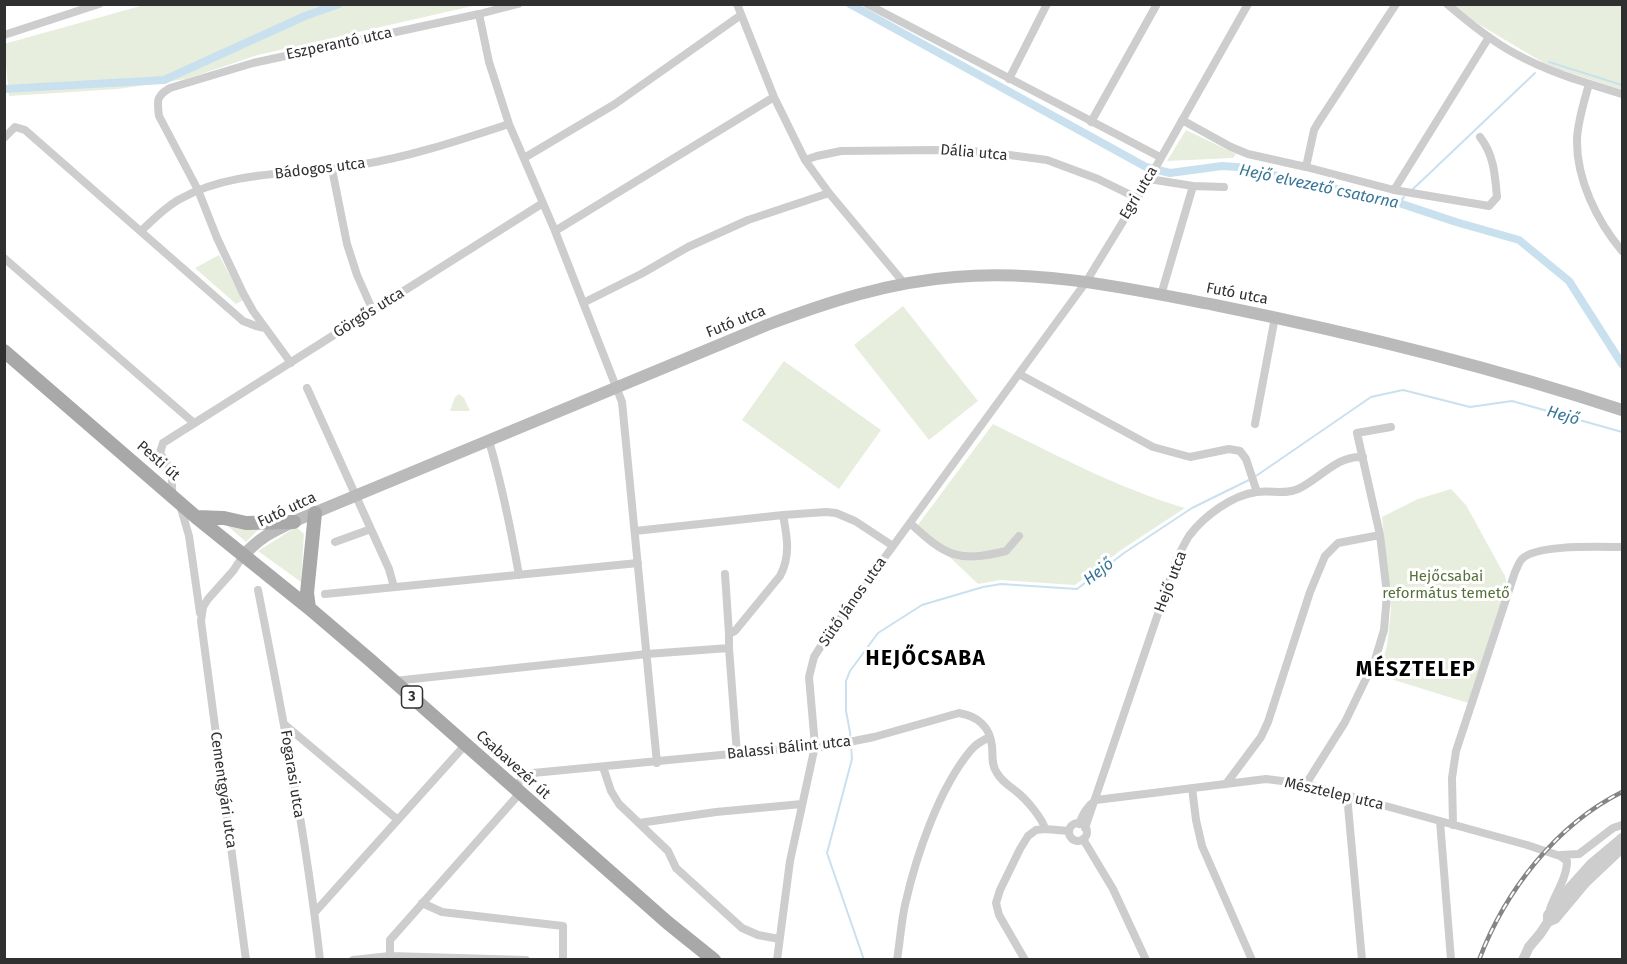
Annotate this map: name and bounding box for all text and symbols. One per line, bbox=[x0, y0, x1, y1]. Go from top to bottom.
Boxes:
street label: Eszperantó utca bbox=[284, 24, 394, 64]
street label: Dália utca bbox=[940, 141, 1008, 165]
street label: Bádogos utca bbox=[274, 154, 366, 184]
water label: Hejő elvezető csatorna bbox=[1238, 161, 1400, 213]
street label: Egri utca bbox=[1116, 163, 1162, 223]
street label: Futó utca bbox=[1205, 279, 1269, 309]
street label: Görgős utca bbox=[330, 284, 408, 342]
street label: Futó utca bbox=[704, 302, 768, 342]
water label: Hejő bbox=[1545, 402, 1581, 430]
street label: Pesti út bbox=[133, 437, 183, 485]
street label: Futó utca bbox=[255, 489, 319, 531]
street label: Hejő utca bbox=[1151, 549, 1191, 615]
street label: Sütő János utca bbox=[815, 554, 891, 650]
water label: Hejő bbox=[1080, 554, 1118, 590]
park label: Hejőcsabai református temető bbox=[1382, 568, 1510, 603]
district label: HEJŐCSABA bbox=[866, 646, 986, 672]
district label: MÉSZTELEP bbox=[1356, 657, 1476, 683]
road number: 3 bbox=[402, 686, 422, 708]
street label: Csabavezér út bbox=[472, 727, 554, 803]
street label: Fogarasi utca bbox=[276, 729, 308, 819]
street label: Cementgyári utca bbox=[206, 731, 240, 849]
street label: Balassi Bálint utca bbox=[726, 733, 852, 763]
street label: Mésztelep utca bbox=[1283, 774, 1385, 814]

